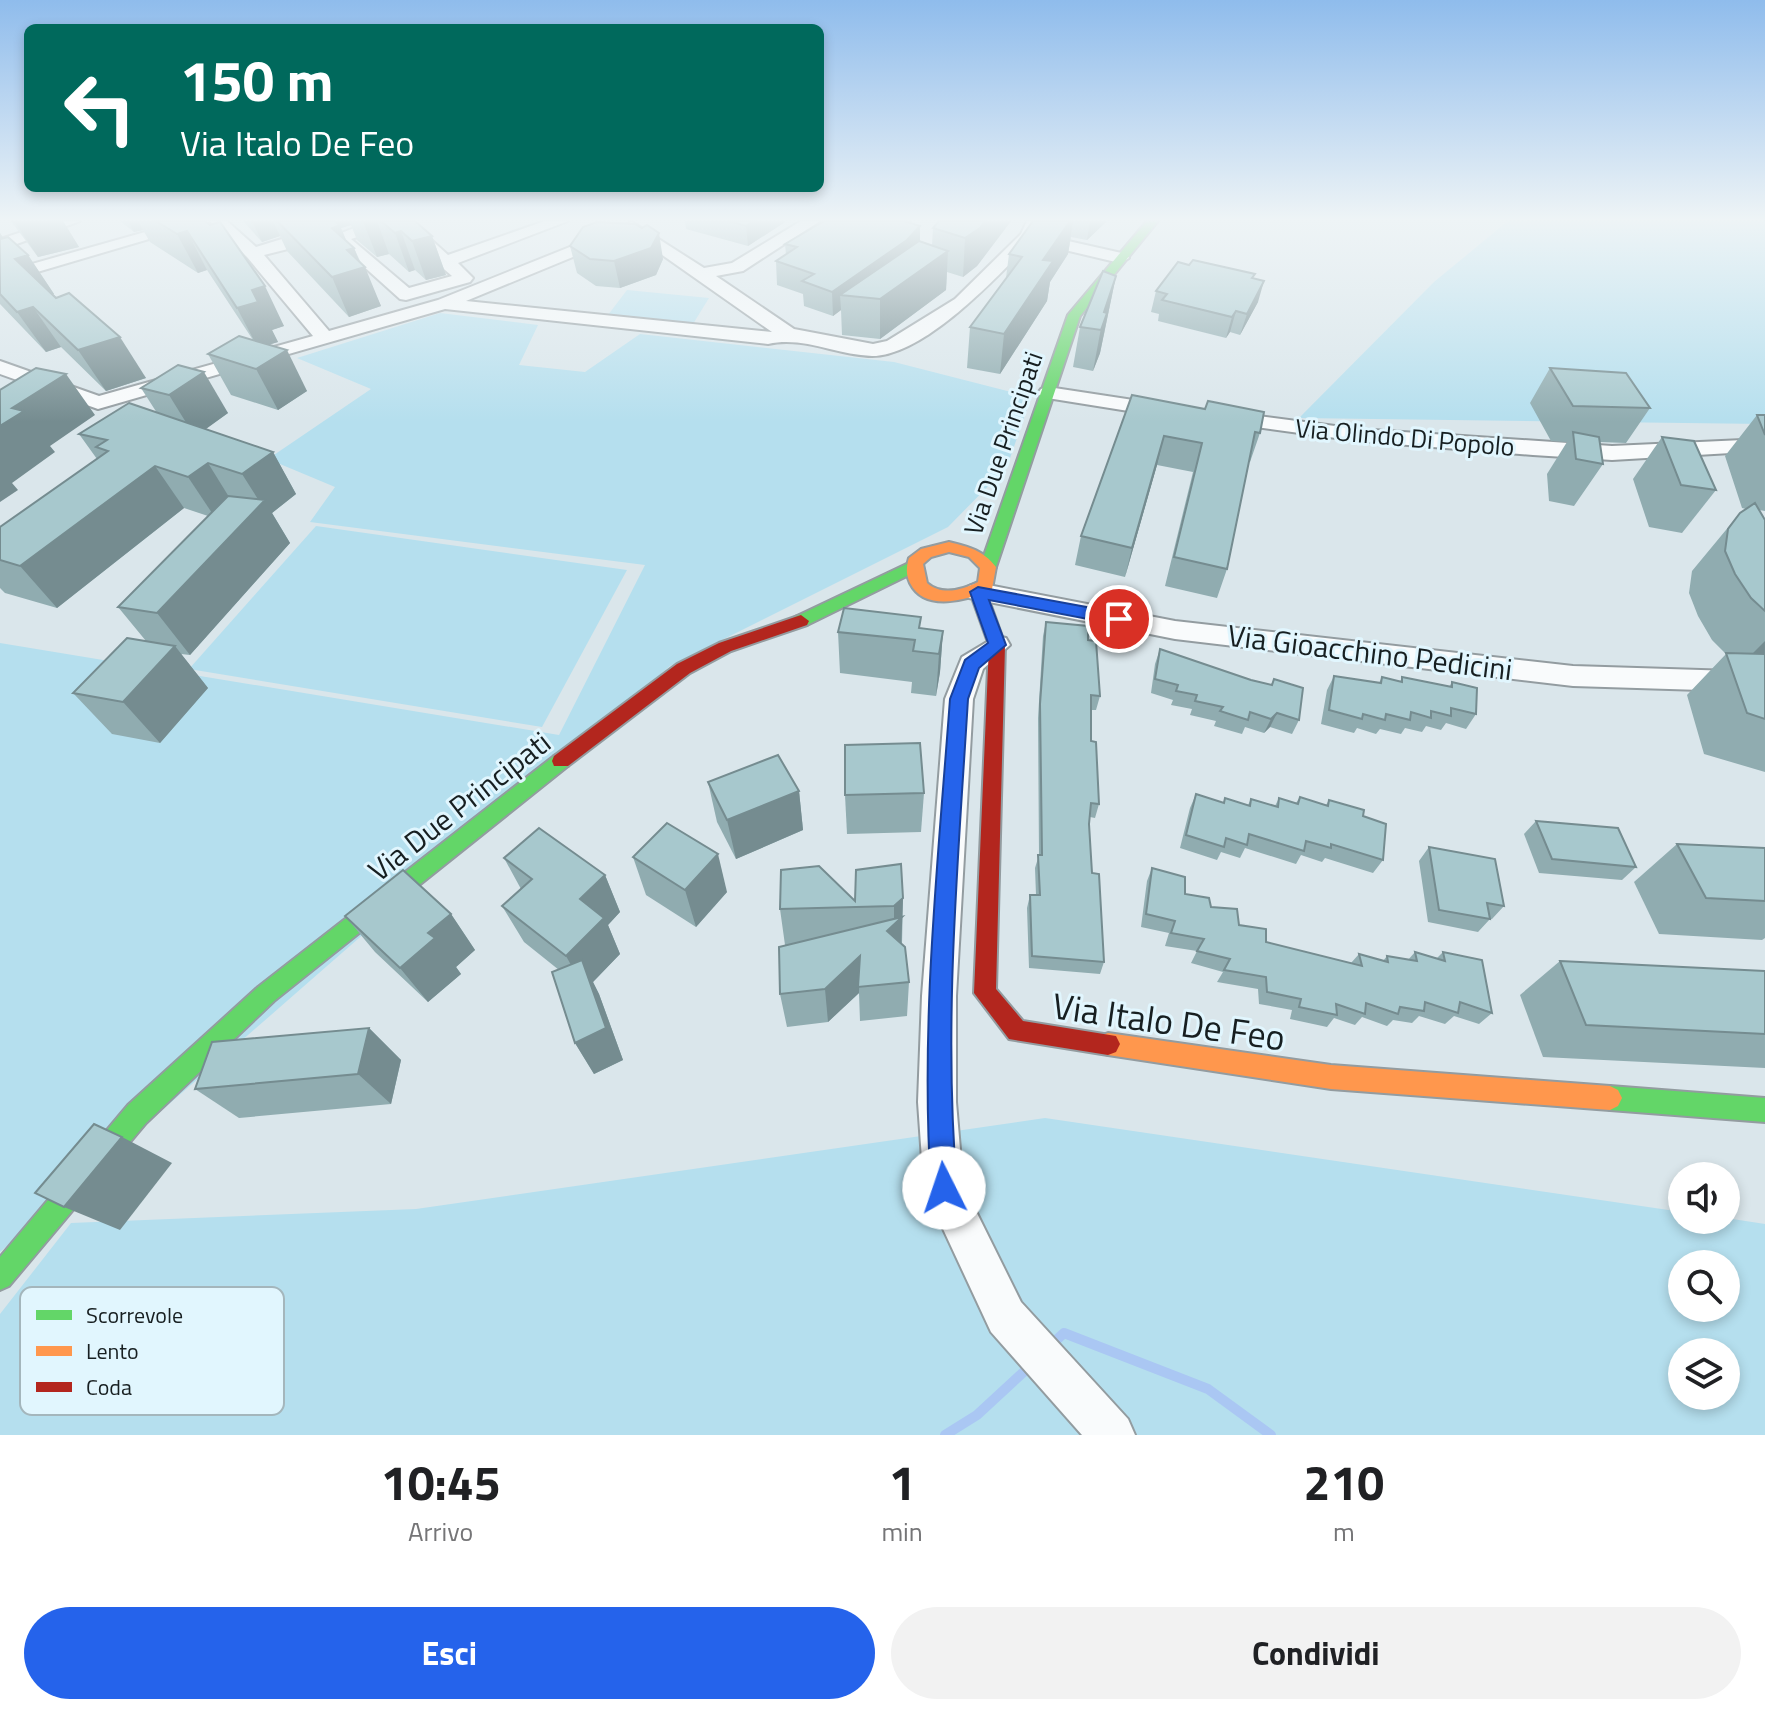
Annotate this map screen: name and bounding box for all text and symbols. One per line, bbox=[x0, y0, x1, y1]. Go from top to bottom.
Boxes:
text: 150 m bbox=[180, 38, 333, 123]
icon: left bbox=[48, 56, 152, 160]
text: Via Italo De Feo bbox=[180, 115, 414, 170]
street label: Via Due Principati bbox=[953, 346, 1053, 540]
street label: Via Olindo Di Popolo bbox=[1294, 408, 1516, 466]
pin bbox=[1085, 585, 1153, 653]
icon: arrive bbox=[1097, 597, 1141, 641]
street label: Via Gioacchino Pedicini bbox=[1225, 612, 1515, 692]
street label: Via Due Principati bbox=[358, 720, 560, 892]
street label: Via Italo De Feo bbox=[1049, 977, 1289, 1065]
position arrow bbox=[902, 1146, 986, 1230]
map controls bbox=[1668, 1162, 1740, 1410]
button: sound bbox=[1668, 1162, 1740, 1234]
button: search bbox=[1668, 1250, 1740, 1322]
legend bbox=[20, 1287, 284, 1415]
text: Scorrevole bbox=[86, 1298, 183, 1332]
text: Lento bbox=[86, 1334, 139, 1368]
button: layers bbox=[1668, 1338, 1740, 1410]
text: Coda bbox=[86, 1370, 132, 1404]
text: 10:45 bbox=[381, 1446, 501, 1519]
text: 1 bbox=[889, 1446, 916, 1519]
text: 210 bbox=[1304, 1446, 1384, 1519]
text: Arrivo bbox=[408, 1512, 473, 1551]
text: min bbox=[881, 1512, 923, 1551]
text: m bbox=[1333, 1512, 1355, 1551]
button: Esci bbox=[24, 1607, 875, 1699]
button: Condividi bbox=[891, 1607, 1741, 1699]

